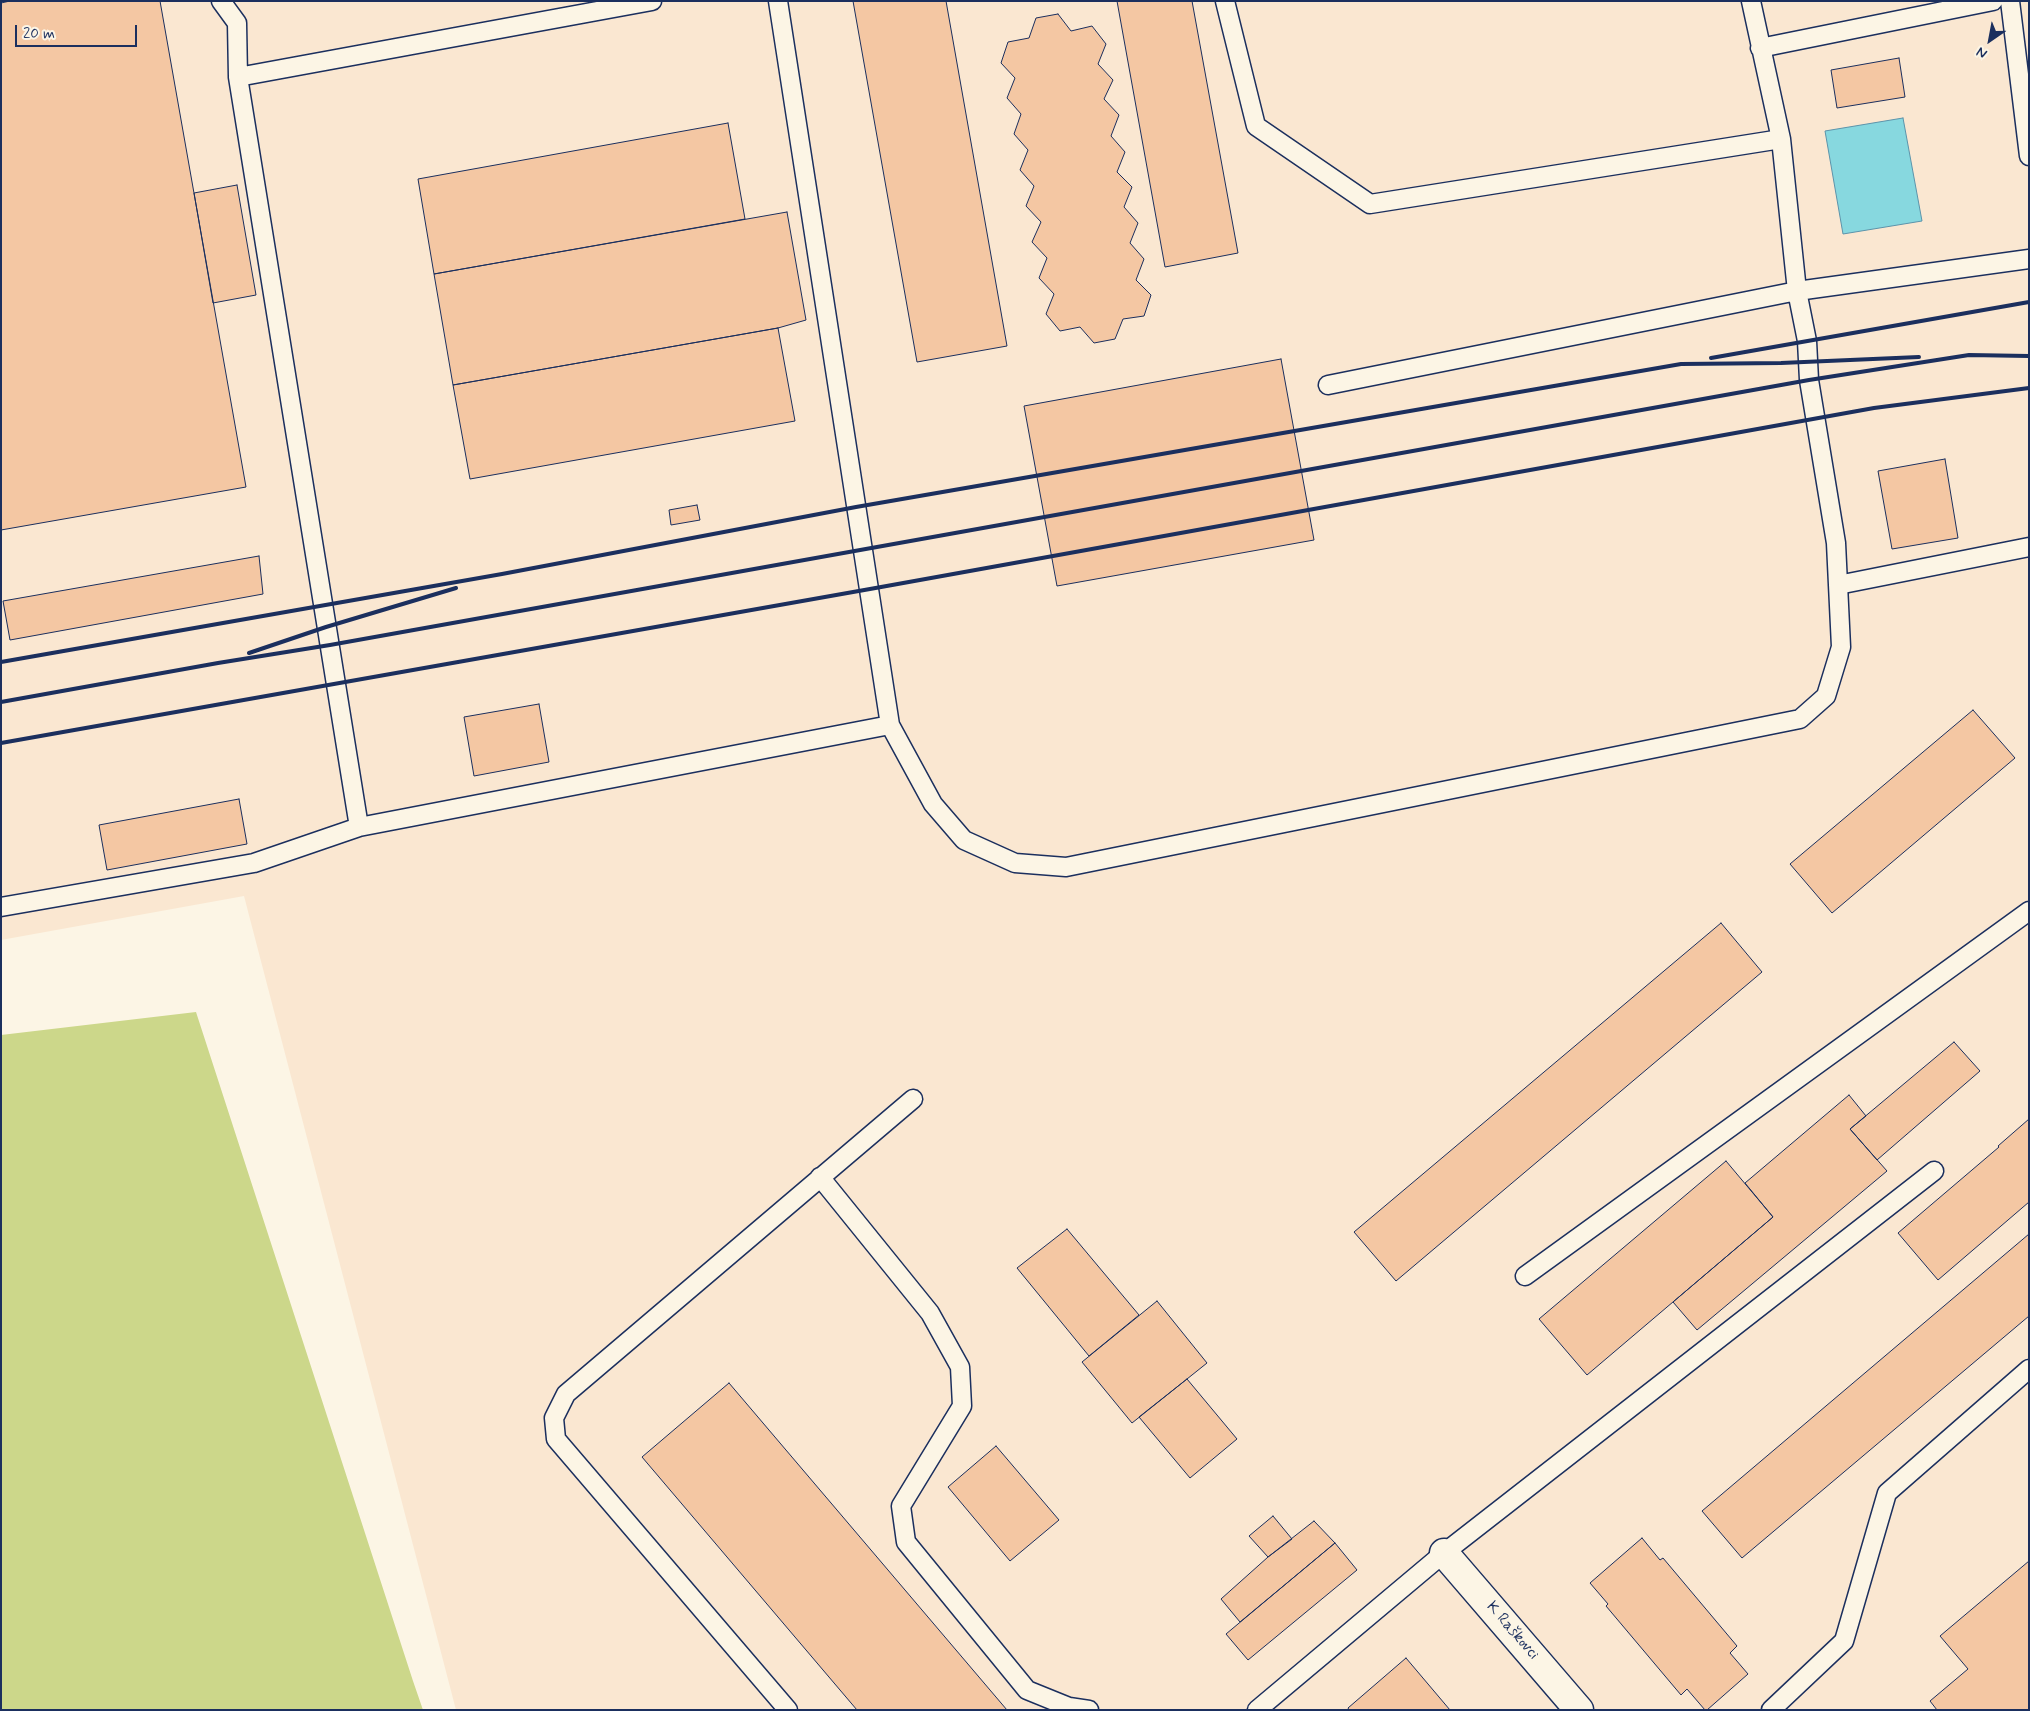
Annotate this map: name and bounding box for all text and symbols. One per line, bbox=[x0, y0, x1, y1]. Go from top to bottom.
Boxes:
scale bar bbox=[18, 15, 140, 47]
north arrow bbox=[1965, 15, 2015, 65]
text: 20 m bbox=[23, 24, 55, 44]
text: N bbox=[1973, 42, 1991, 63]
street label: K Raškovci bbox=[1481, 1598, 1543, 1664]

